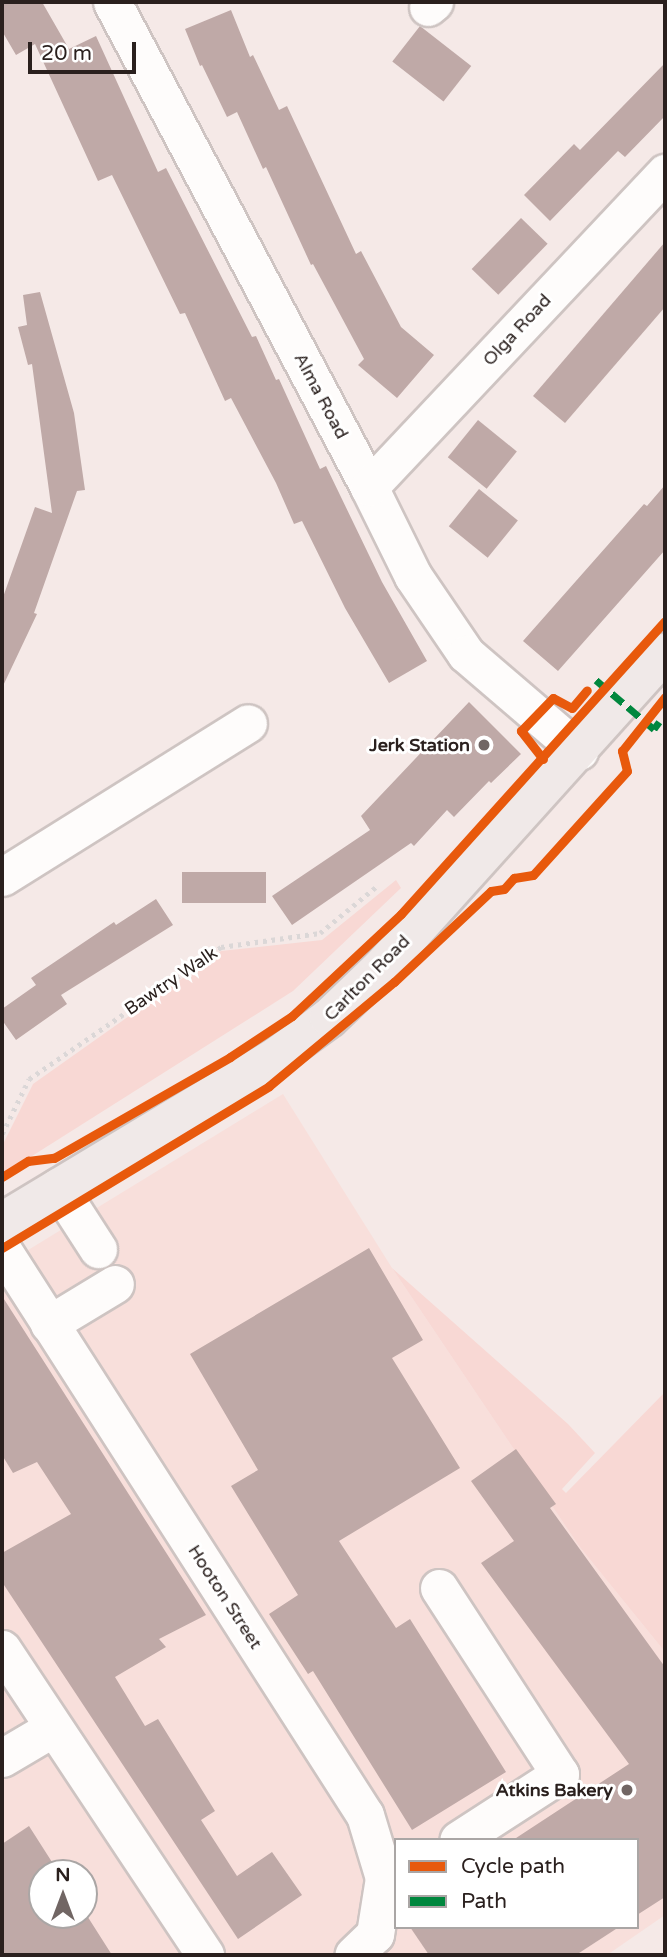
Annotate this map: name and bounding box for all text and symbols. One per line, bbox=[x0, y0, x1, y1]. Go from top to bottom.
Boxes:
scale bar bbox=[32, 28, 140, 72]
text: 20 m bbox=[41, 41, 92, 66]
street label: Olga Road bbox=[478, 290, 556, 370]
street label: Alma Road bbox=[289, 349, 353, 443]
place label: Jerk Station bbox=[369, 734, 470, 756]
marker: Jerk Station bbox=[476, 737, 492, 753]
street label: Carlton Road bbox=[320, 931, 414, 1025]
street label: Bawtry Walk bbox=[121, 942, 221, 1020]
street label: Hooton Street bbox=[183, 1541, 267, 1653]
place label: Atkins Bakery bbox=[496, 1779, 613, 1801]
marker: Atkins Bakery bbox=[619, 1782, 635, 1798]
legend bbox=[394, 1838, 639, 1929]
text: Cycle path bbox=[461, 1854, 565, 1879]
north arrow bbox=[28, 1859, 98, 1929]
text: N bbox=[55, 1864, 71, 1886]
text: Path bbox=[461, 1889, 507, 1914]

